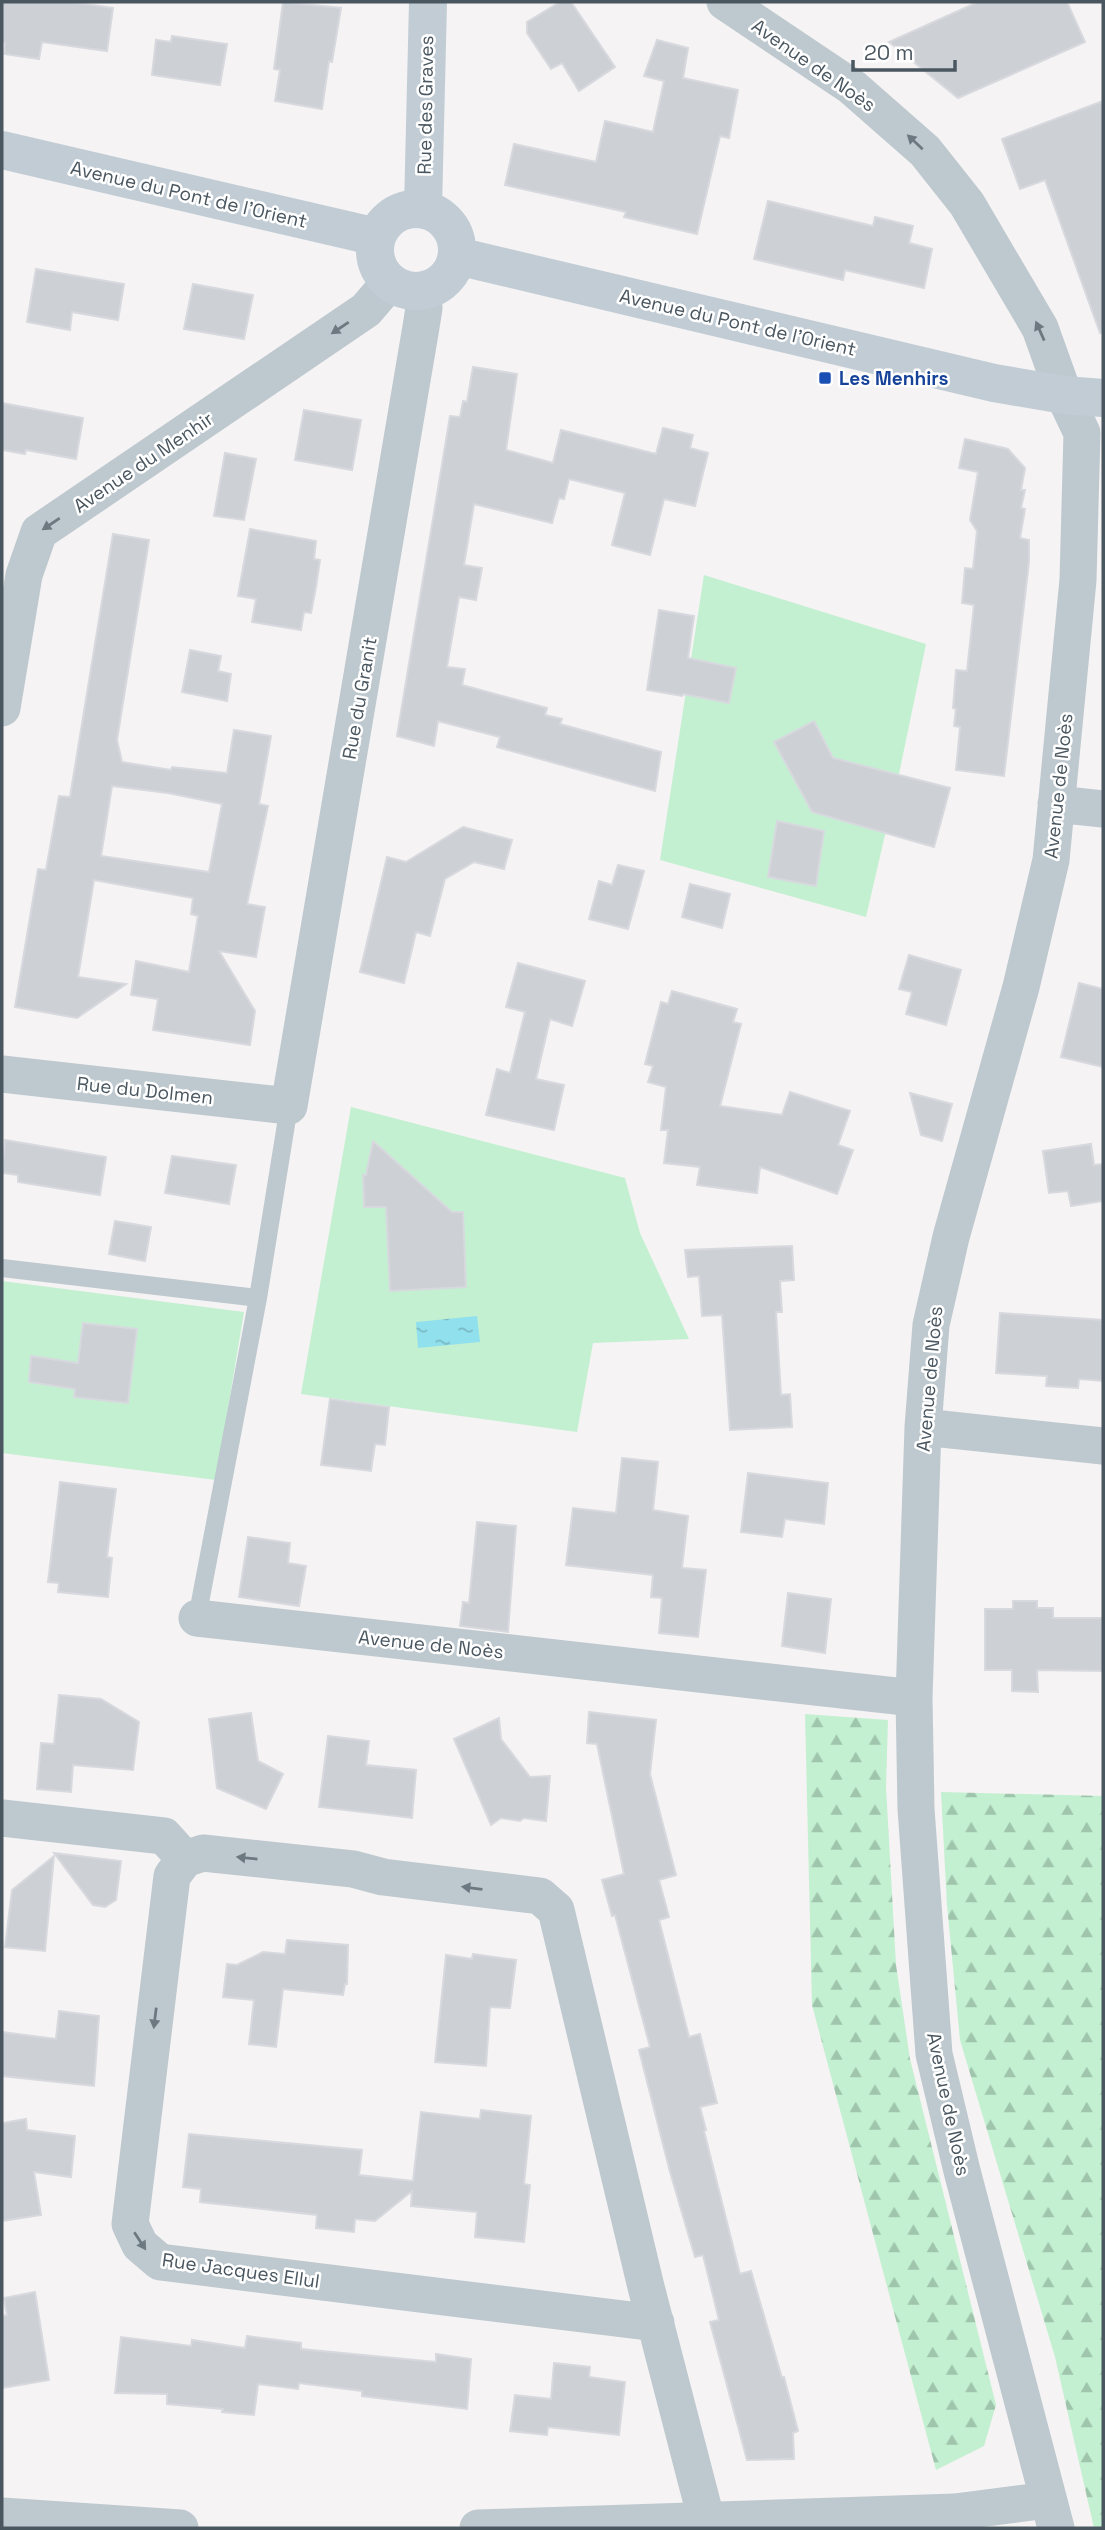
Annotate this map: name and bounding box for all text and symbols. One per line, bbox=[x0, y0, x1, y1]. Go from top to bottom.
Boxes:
street label: Avenue de Noès bbox=[747, 13, 881, 118]
scale bar bbox=[853, 28, 954, 72]
street label: Rue des Graves bbox=[412, 35, 439, 175]
text: 20 m bbox=[864, 39, 914, 66]
one-way arrow bbox=[907, 135, 924, 151]
street label: Avenue du Pont de l'Orient bbox=[68, 155, 310, 234]
street label: Avenue du Pont de l'Orient bbox=[617, 283, 859, 362]
one-way arrow bbox=[331, 321, 349, 335]
one-way arrow bbox=[1034, 321, 1046, 341]
place label: Les Menhirs bbox=[839, 366, 949, 391]
marker: Les Menhirs bbox=[817, 370, 833, 386]
street label: Avenue du Menhir bbox=[69, 406, 218, 519]
one-way arrow bbox=[42, 517, 60, 531]
street label: Rue du Granit bbox=[336, 635, 383, 761]
street label: Avenue de Noès bbox=[1038, 712, 1079, 860]
street label: Rue du Dolmen bbox=[76, 1071, 214, 1110]
street label: Avenue de Noès bbox=[911, 1305, 948, 1453]
street label: Avenue de Noès bbox=[357, 1624, 505, 1665]
one-way arrow bbox=[236, 1852, 258, 1863]
one-way arrow bbox=[461, 1882, 483, 1893]
one-way arrow bbox=[150, 2007, 161, 2029]
street label: Avenue de Noès bbox=[921, 2030, 976, 2178]
one-way arrow bbox=[133, 2231, 146, 2251]
street label: Rue Jacques Ellul bbox=[161, 2247, 321, 2294]

